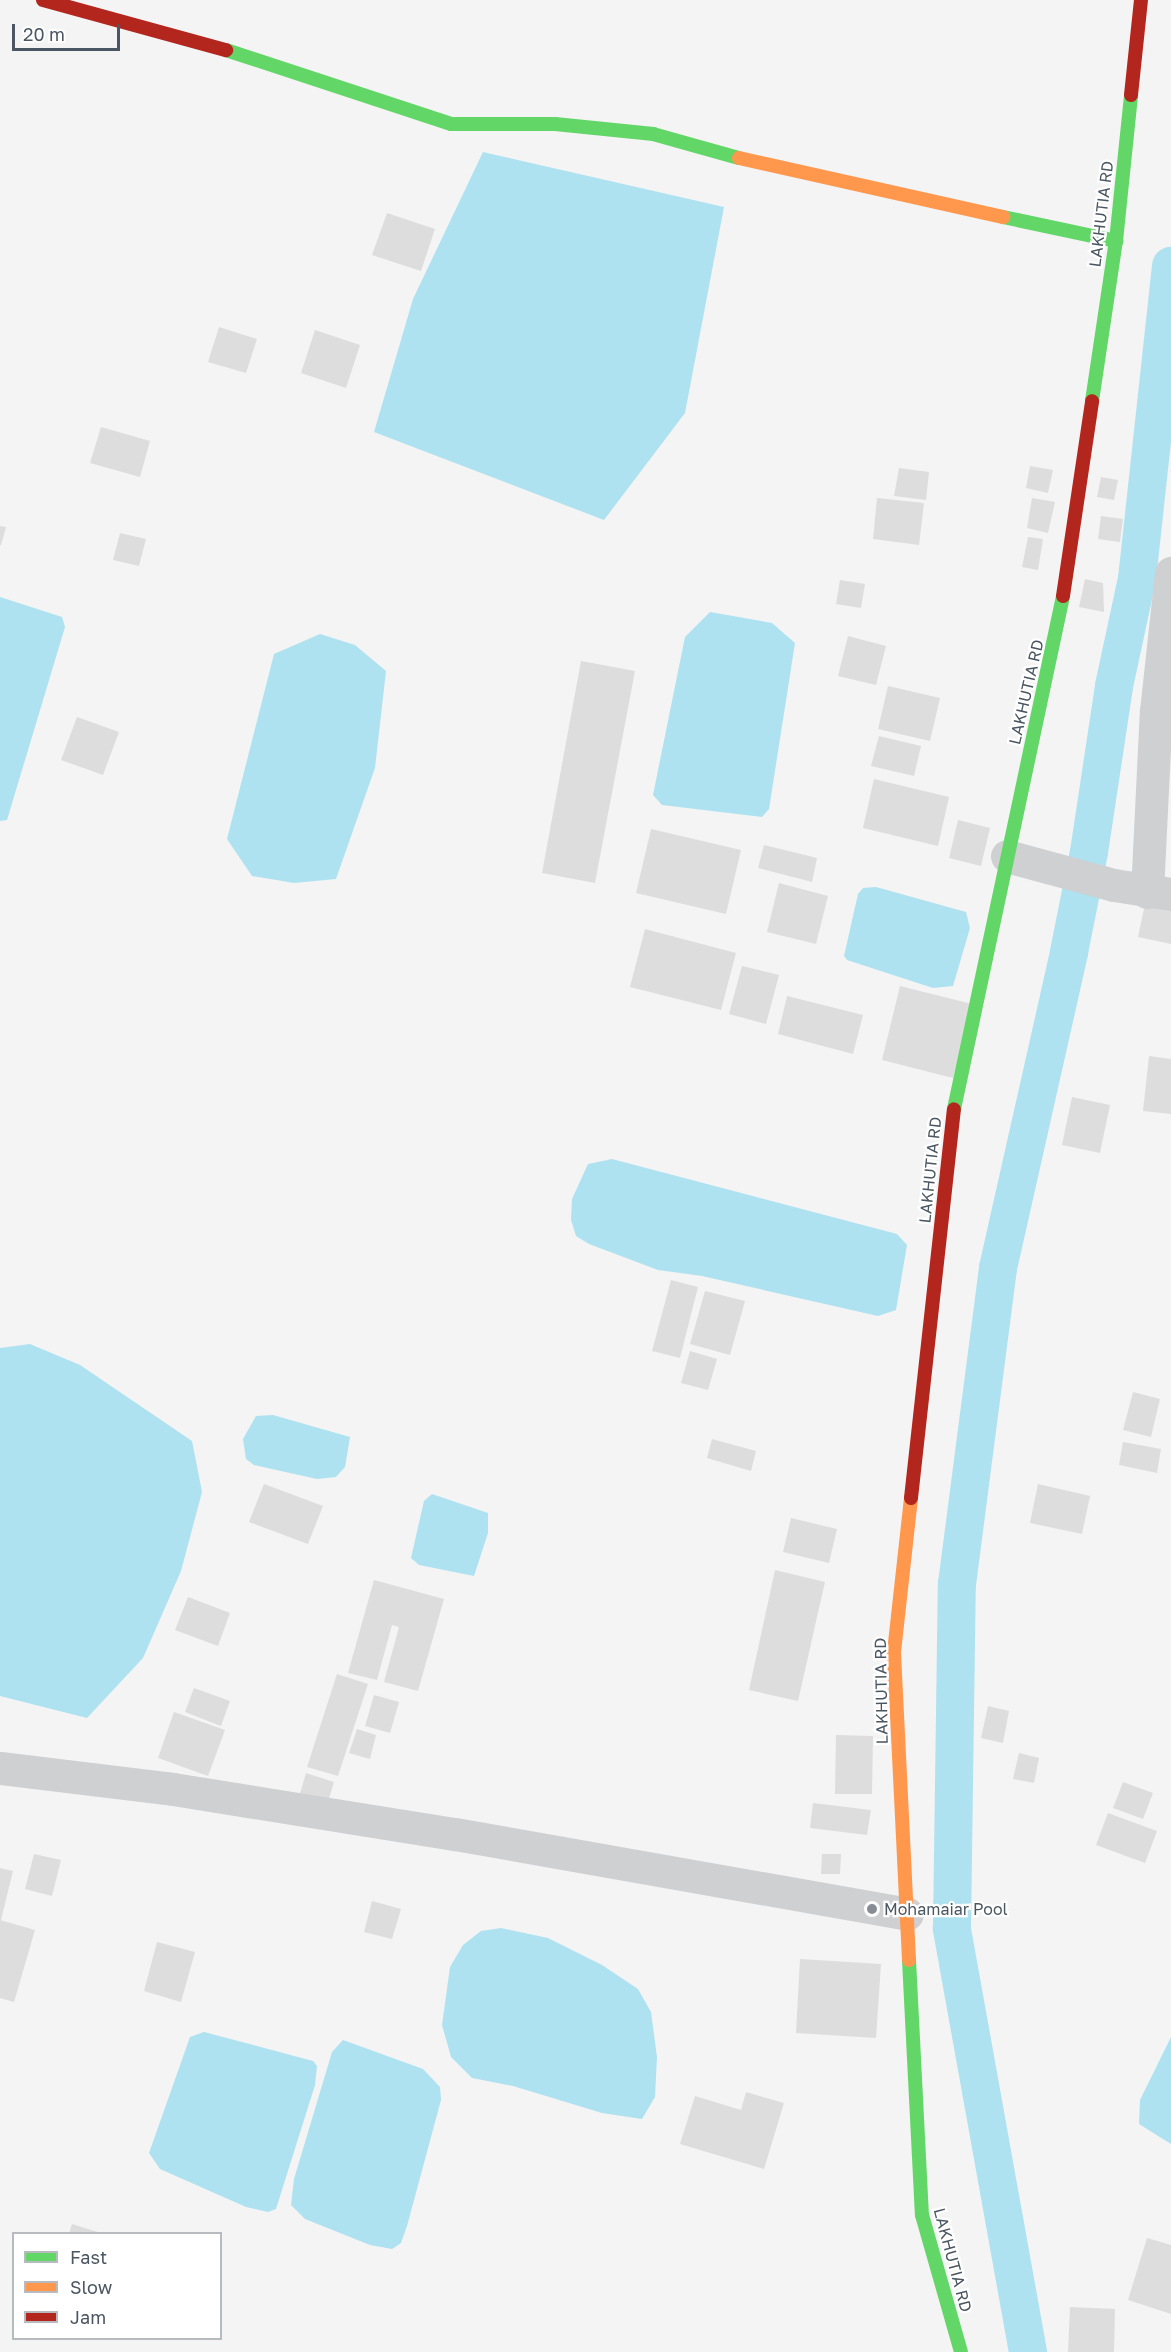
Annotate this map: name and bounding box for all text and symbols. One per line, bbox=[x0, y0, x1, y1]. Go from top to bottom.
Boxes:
scale bar bbox=[15, 12, 123, 50]
text: 20 m bbox=[23, 23, 65, 45]
street label: LAKHUTIA RD bbox=[1085, 160, 1117, 268]
street label: LAKHUTIA RD bbox=[1005, 638, 1047, 746]
street label: LAKHUTIA RD bbox=[915, 1116, 945, 1224]
street label: LAKHUTIA RD bbox=[870, 1637, 892, 1745]
place label: Mohamaiar Pool bbox=[884, 1899, 1008, 1919]
marker: Mohamaiar Pool bbox=[865, 1902, 879, 1916]
street label: LAKHUTIA RD bbox=[930, 2206, 976, 2314]
legend bbox=[12, 2232, 222, 2340]
text: Fast bbox=[70, 2246, 107, 2268]
text: Slow bbox=[70, 2276, 112, 2298]
text: Jam bbox=[70, 2306, 106, 2328]

